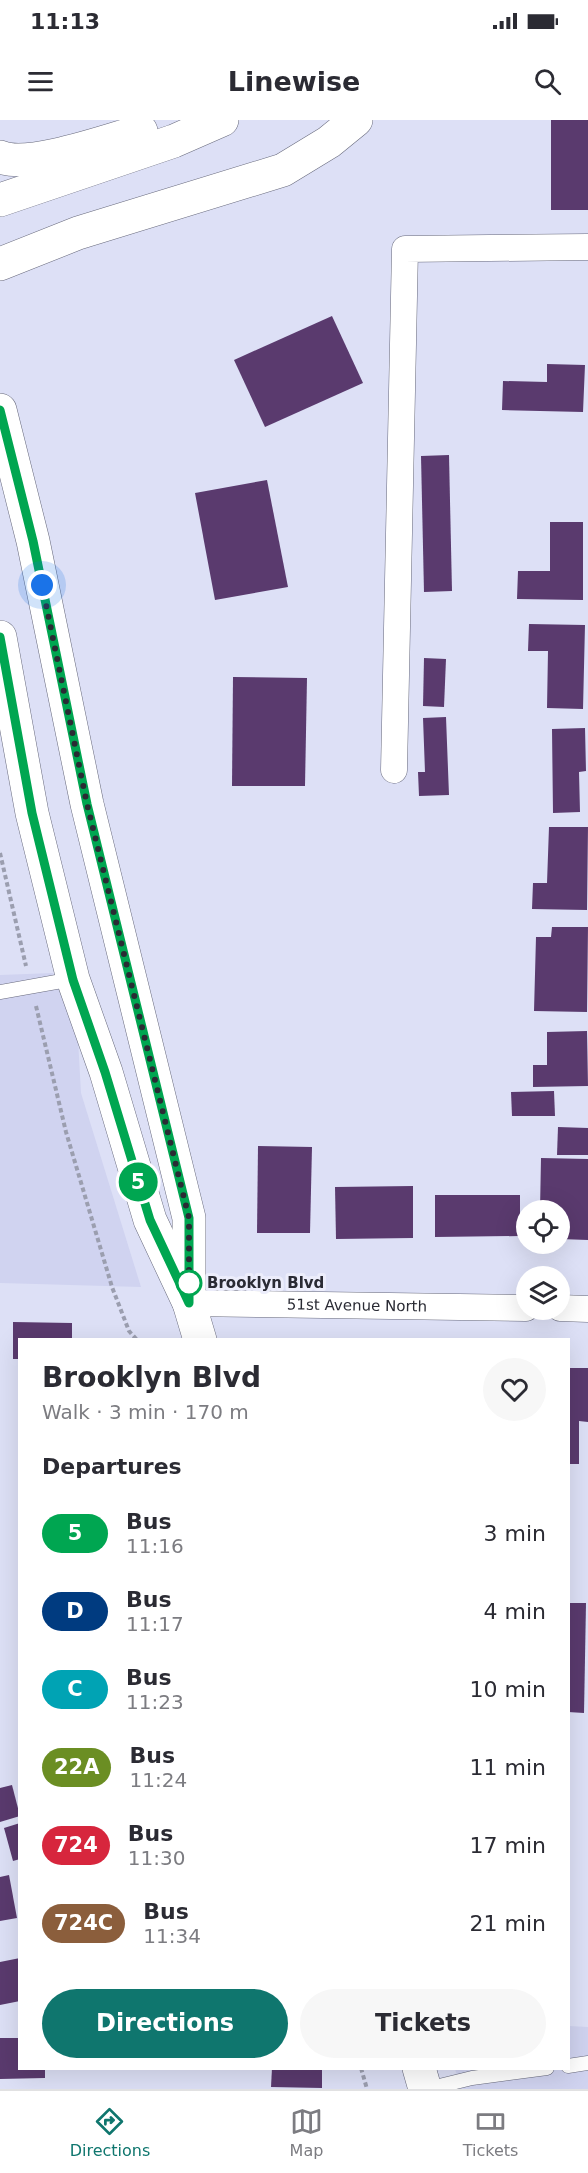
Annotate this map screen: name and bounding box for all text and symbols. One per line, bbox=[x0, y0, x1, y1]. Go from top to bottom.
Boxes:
text: 11:13 bbox=[30, 9, 100, 34]
icon: menu bbox=[24, 65, 57, 98]
icon: search bbox=[531, 65, 564, 98]
text: Linewise bbox=[228, 66, 360, 97]
your location bbox=[27, 570, 57, 600]
line badge: 5 bbox=[118, 1162, 158, 1202]
text: 5 bbox=[131, 1170, 145, 1194]
map controls bbox=[516, 1200, 570, 1320]
button: locate bbox=[516, 1200, 570, 1254]
button: layers bbox=[516, 1266, 570, 1320]
marker: Brooklyn Blvd bbox=[176, 1270, 202, 1296]
place label: Brooklyn Blvd bbox=[207, 1274, 324, 1292]
street label: 51st Avenue North bbox=[287, 1295, 427, 1316]
button: heart bbox=[483, 1358, 546, 1421]
text: Brooklyn Blvd bbox=[42, 1361, 261, 1394]
text: Walk · 3 min · 170 m bbox=[42, 1400, 249, 1424]
text: Departures bbox=[42, 1454, 182, 1479]
text: Bus bbox=[126, 1509, 172, 1534]
text: 5 bbox=[68, 1521, 82, 1545]
text: 3 min bbox=[484, 1521, 546, 1546]
text: 11:16 bbox=[126, 1534, 184, 1558]
text: Bus bbox=[126, 1587, 172, 1612]
text: D bbox=[66, 1599, 84, 1623]
text: 4 min bbox=[484, 1599, 546, 1624]
text: 11:17 bbox=[126, 1612, 184, 1636]
text: Bus bbox=[126, 1665, 172, 1690]
text: C bbox=[67, 1677, 83, 1701]
text: 10 min bbox=[470, 1677, 546, 1702]
text: 11:23 bbox=[126, 1690, 184, 1714]
text: Bus bbox=[129, 1743, 175, 1768]
text: 22A bbox=[54, 1755, 99, 1779]
text: 11 min bbox=[470, 1755, 546, 1780]
text: 11:24 bbox=[129, 1768, 187, 1792]
text: Bus bbox=[128, 1821, 173, 1846]
text: 724 bbox=[54, 1833, 98, 1857]
text: 17 min bbox=[470, 1833, 546, 1858]
text: 11:30 bbox=[128, 1846, 185, 1870]
text: Bus bbox=[143, 1899, 189, 1924]
text: 724C bbox=[54, 1911, 113, 1935]
text: 21 min bbox=[470, 1911, 546, 1936]
text: 11:34 bbox=[143, 1924, 201, 1948]
button: Directions bbox=[42, 1989, 288, 2058]
button: Tickets bbox=[300, 1989, 546, 2058]
tab: Directions bbox=[70, 2105, 150, 2160]
tab: Map bbox=[290, 2105, 323, 2160]
tab: Tickets bbox=[463, 2105, 518, 2160]

